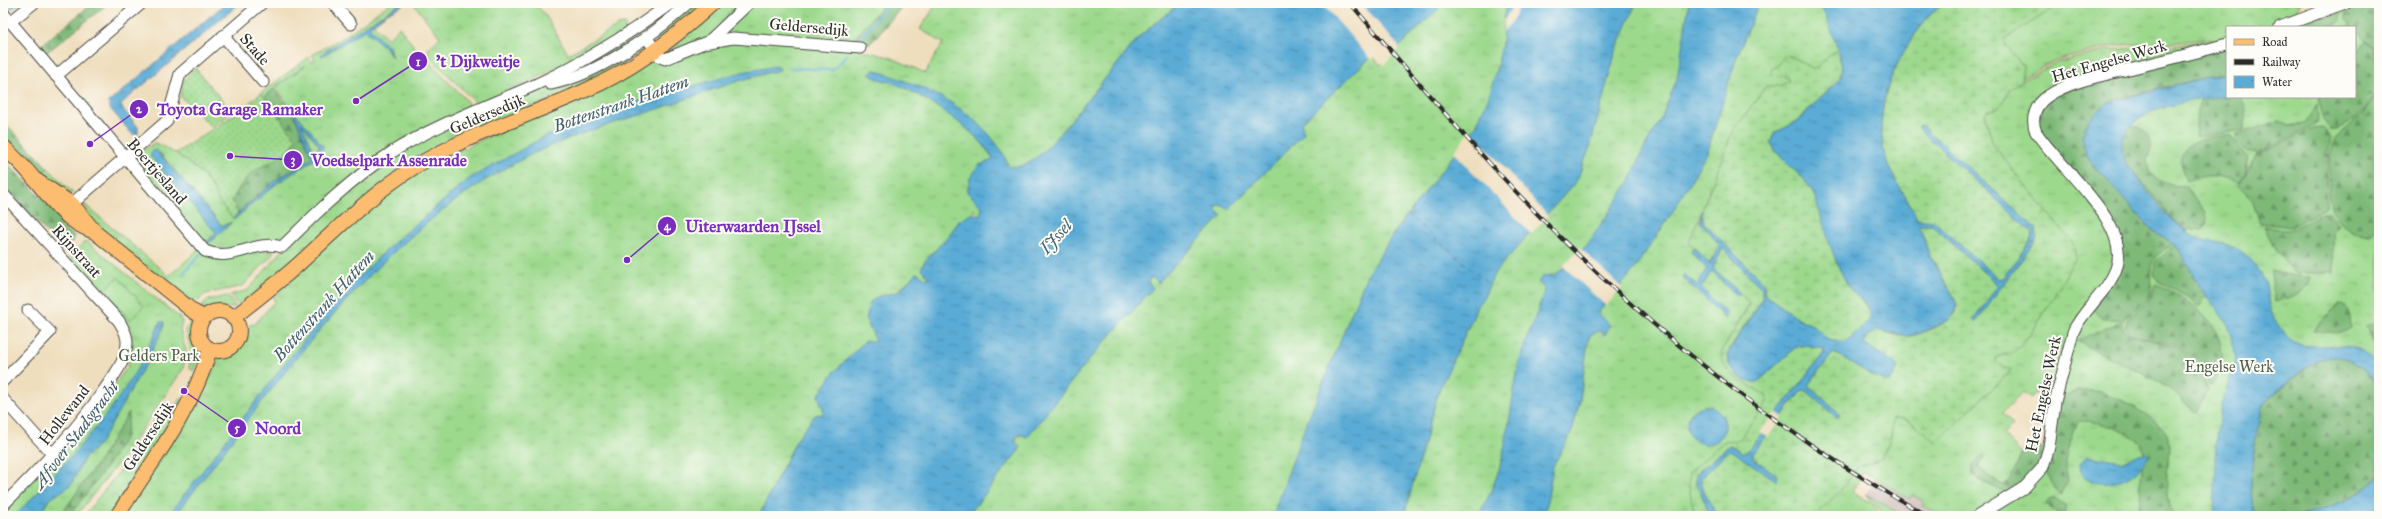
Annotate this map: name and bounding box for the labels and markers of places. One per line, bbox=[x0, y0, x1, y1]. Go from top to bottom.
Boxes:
callout: 't Dijkweitje bbox=[408, 47, 528, 76]
callout: Toyota Garage Ramaker bbox=[129, 94, 331, 123]
callout: Voedselpark Assenrade bbox=[283, 145, 475, 174]
callout: Uiterwaarden IJssel bbox=[657, 212, 829, 241]
callout: Noord bbox=[227, 413, 309, 442]

